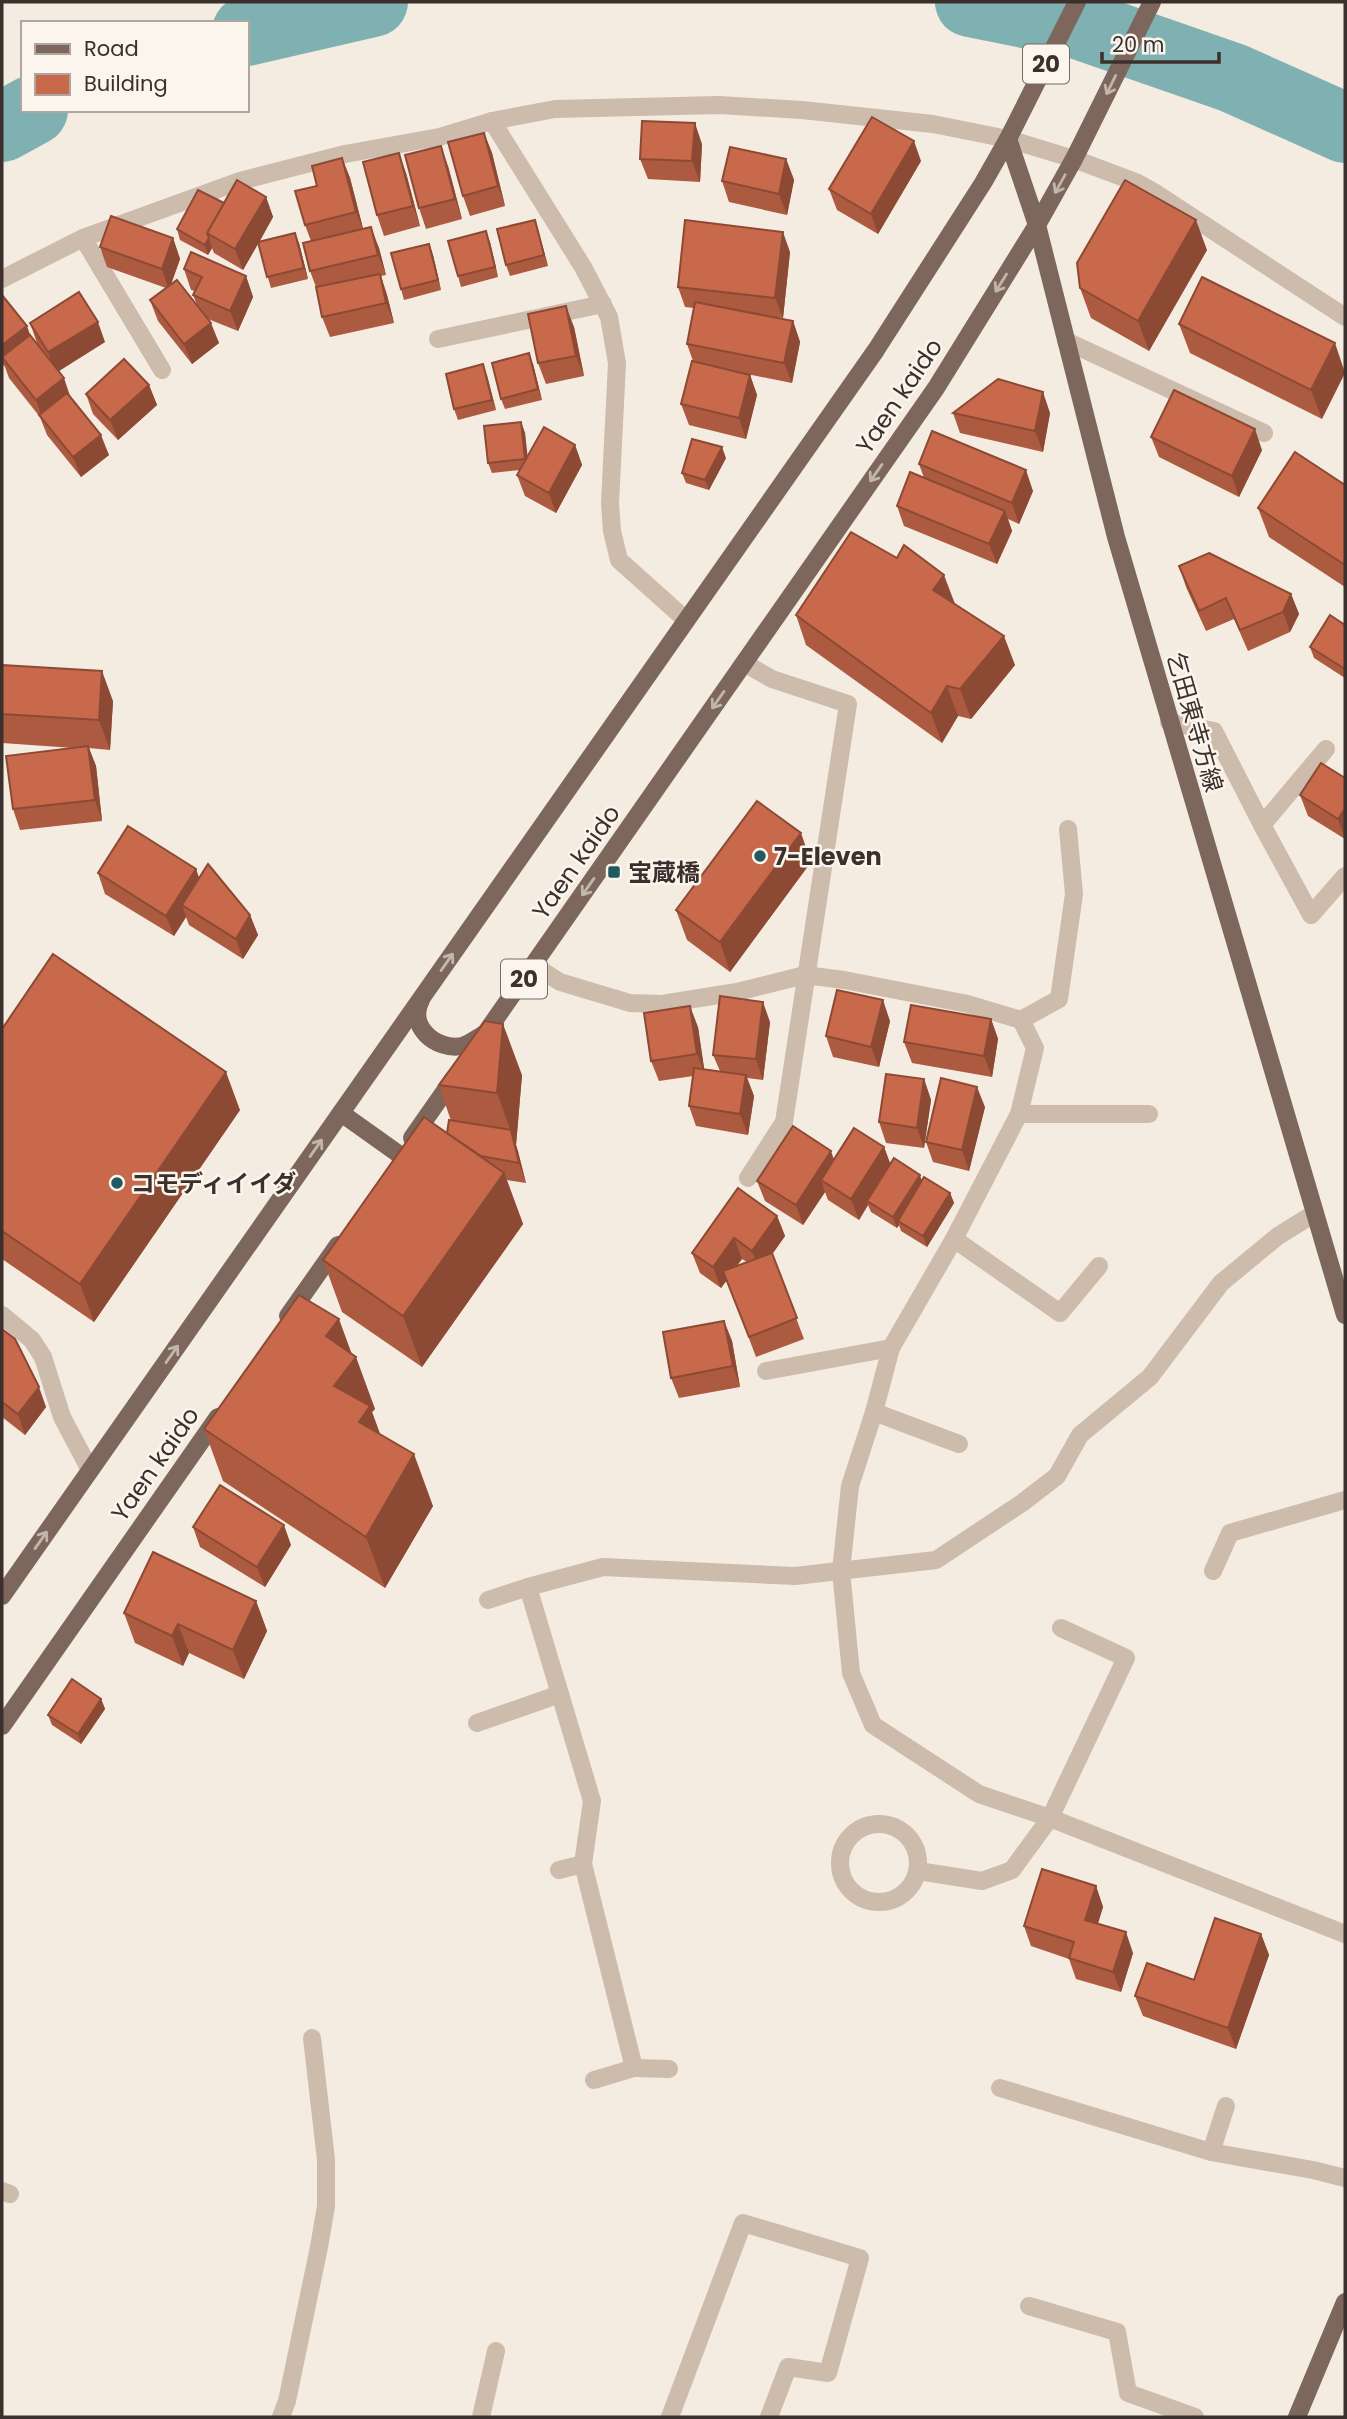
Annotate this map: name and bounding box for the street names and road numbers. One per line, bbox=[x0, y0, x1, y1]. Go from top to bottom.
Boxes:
road number: 20 bbox=[1023, 44, 1069, 83]
street label: Yaen kaido bbox=[848, 332, 950, 460]
street label: 乞田東寺方線 bbox=[1159, 648, 1231, 796]
street label: Yaen kaido bbox=[524, 798, 628, 926]
road number: 20 bbox=[501, 960, 547, 998]
street label: Yaen kaido bbox=[103, 1400, 207, 1528]

